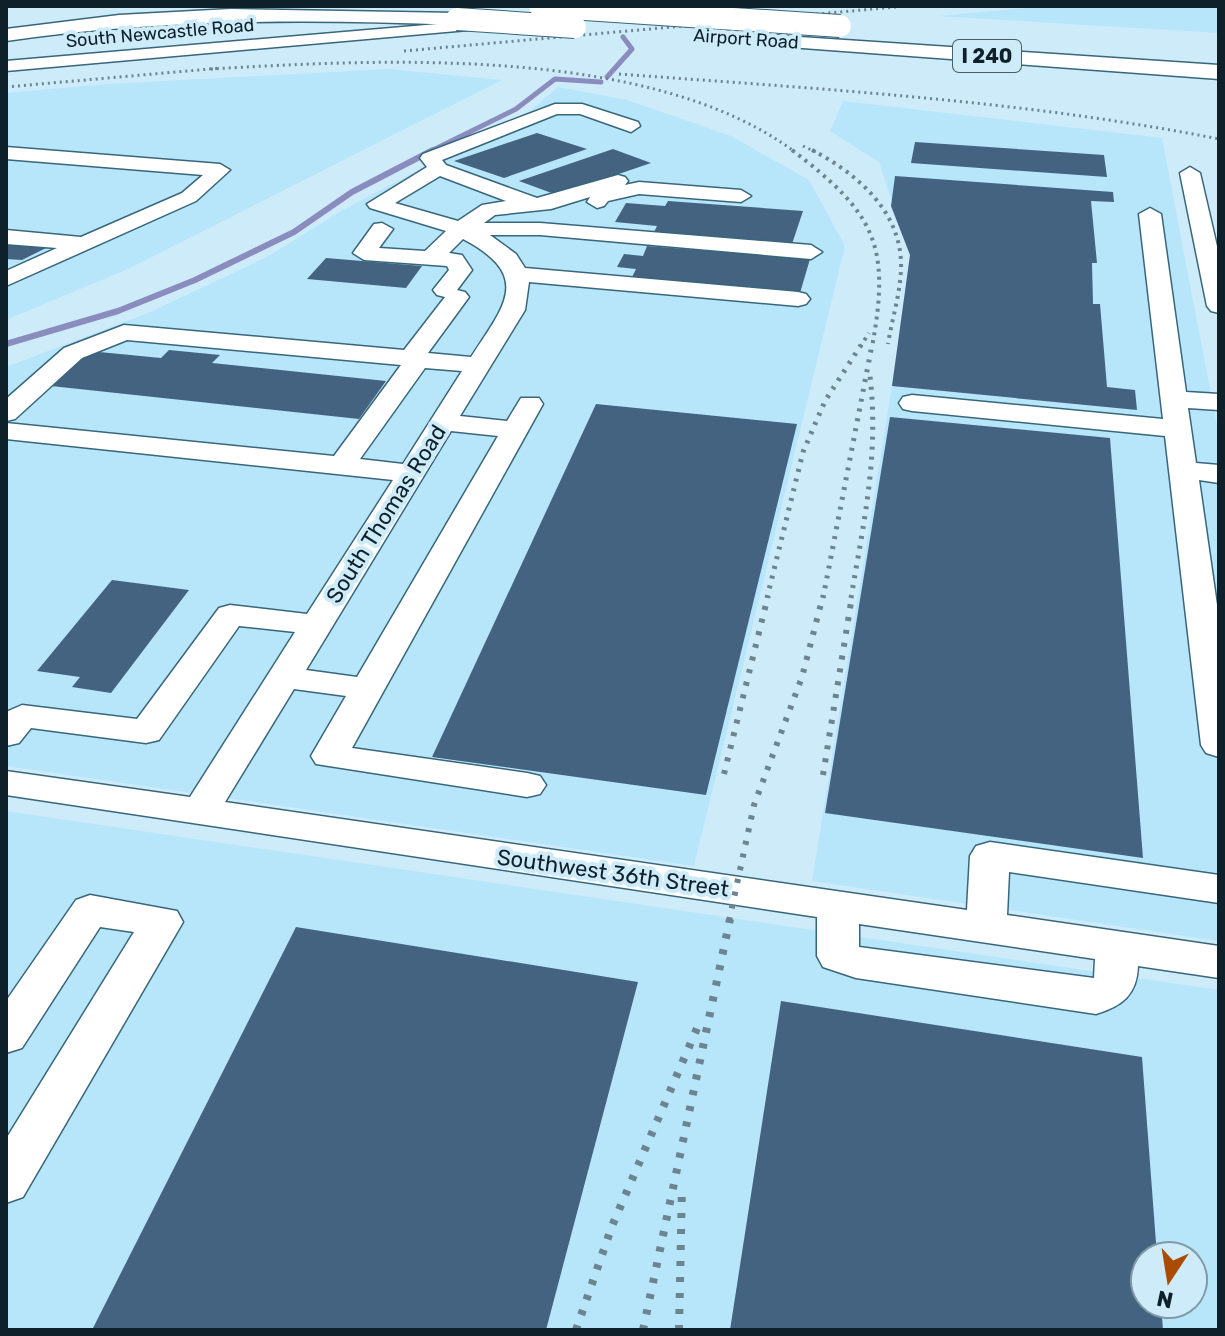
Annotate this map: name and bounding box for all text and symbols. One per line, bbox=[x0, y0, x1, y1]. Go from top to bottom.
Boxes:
street label: South Newcastle Road bbox=[65, 14, 255, 52]
street label: Airport Road bbox=[693, 24, 799, 54]
road number: I 240 bbox=[953, 40, 1021, 72]
street label: South Thomas Road bbox=[320, 420, 452, 608]
street label: Southwest 36th Street bbox=[495, 843, 731, 903]
north arrow bbox=[1129, 1240, 1209, 1320]
text: N bbox=[1154, 1284, 1175, 1314]

